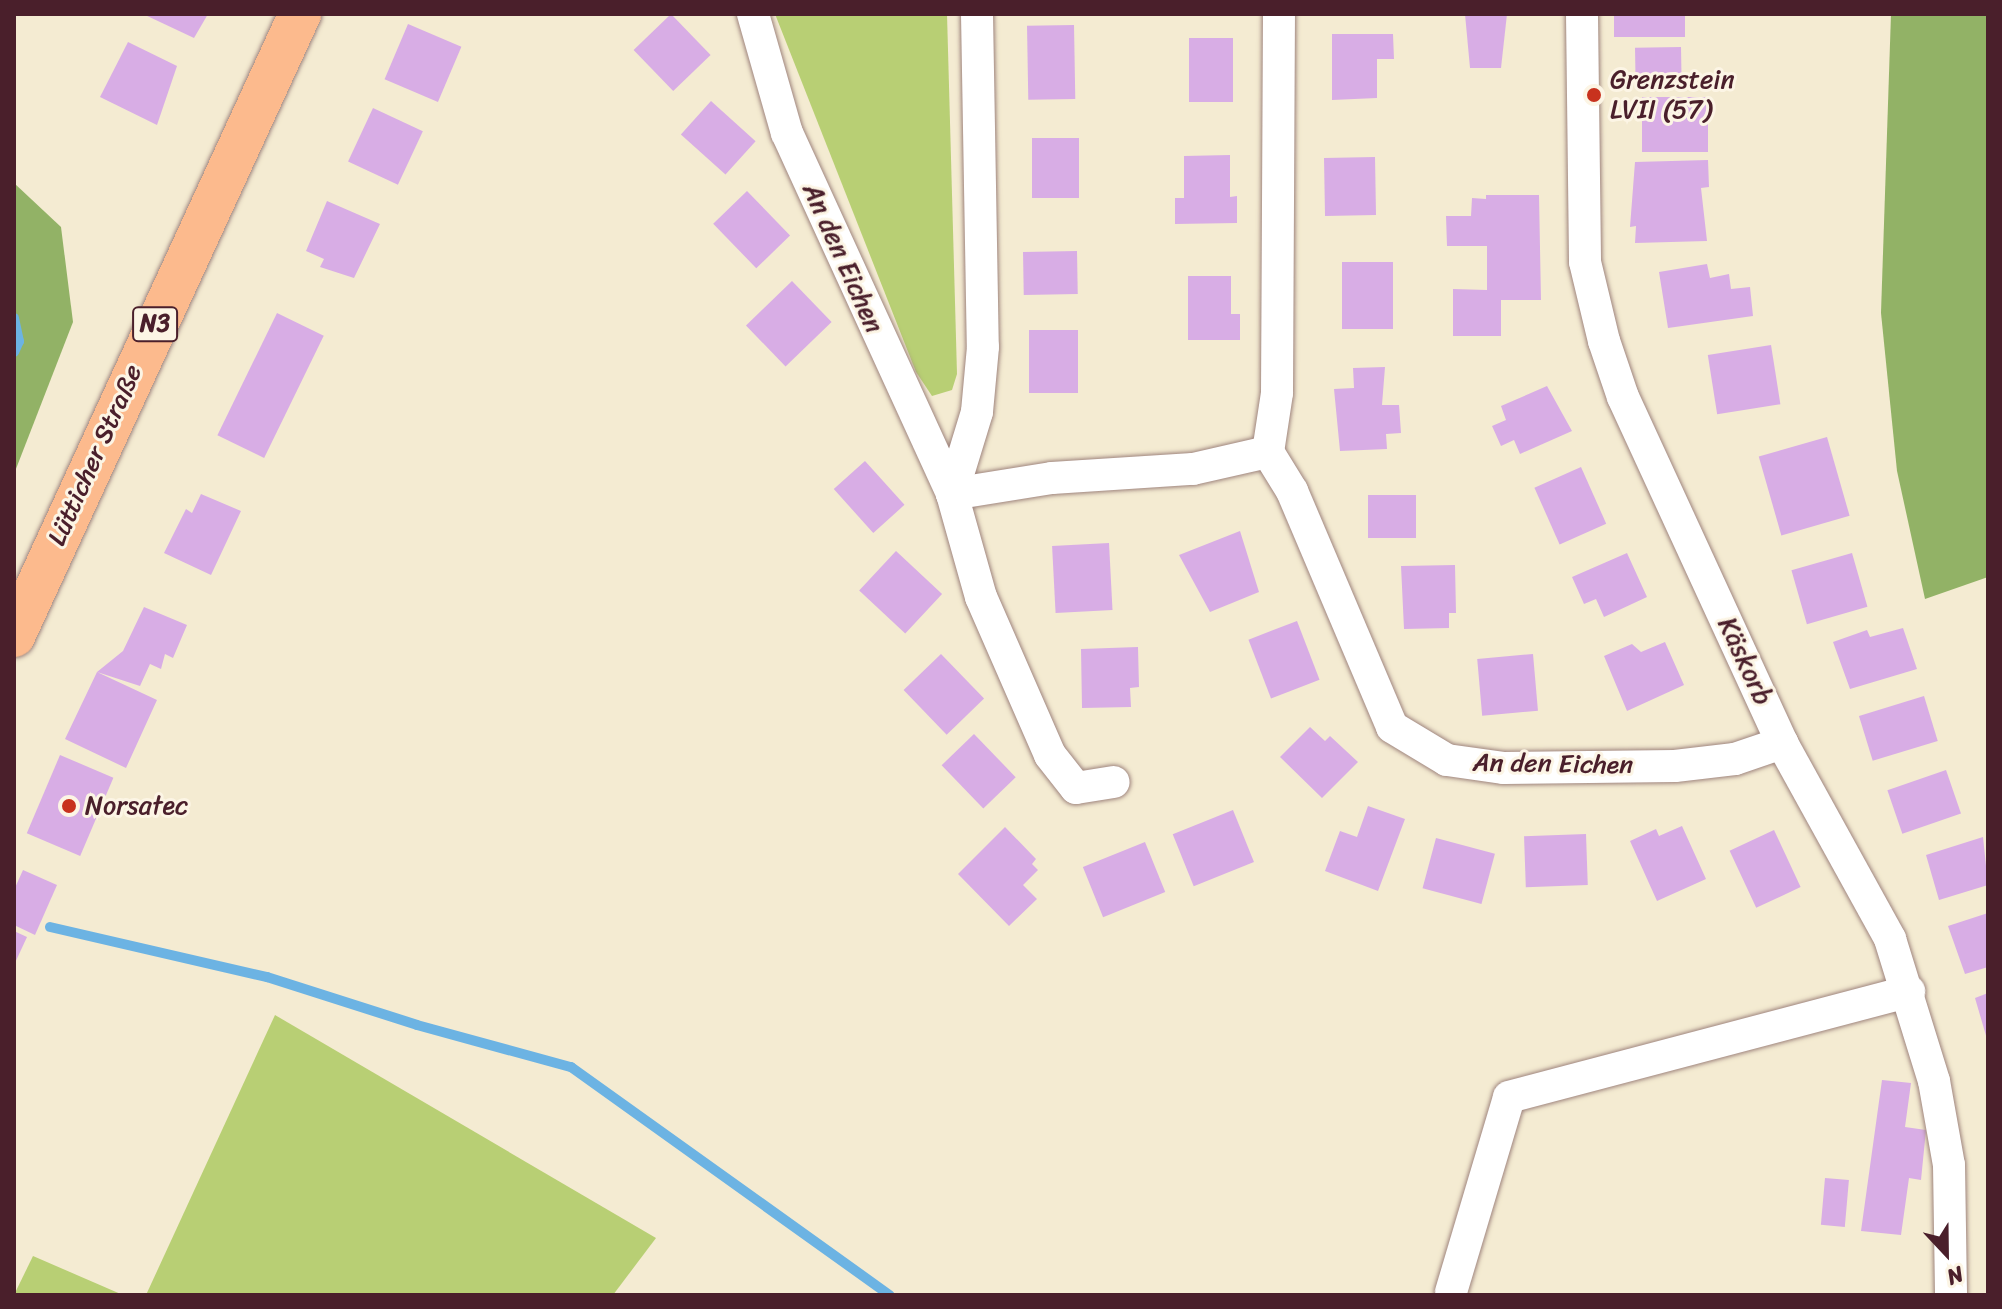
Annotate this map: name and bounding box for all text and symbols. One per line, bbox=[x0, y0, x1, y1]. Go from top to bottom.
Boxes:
place label: Grenzstein LVII (57) bbox=[1610, 64, 1735, 126]
marker: Grenzstein LVII (57) bbox=[1585, 86, 1603, 104]
street label: An den Eichen bbox=[796, 178, 890, 338]
road number: N3 bbox=[131, 304, 179, 344]
street label: Lütticher Straße bbox=[41, 360, 149, 550]
street label: Käskorb bbox=[1711, 612, 1779, 710]
street label: An den Eichen bbox=[1472, 747, 1634, 781]
place label: Norsatec bbox=[85, 790, 188, 822]
marker: Norsatec bbox=[60, 797, 78, 815]
north arrow bbox=[1906, 1213, 1986, 1293]
text: N bbox=[1941, 1255, 1970, 1297]

